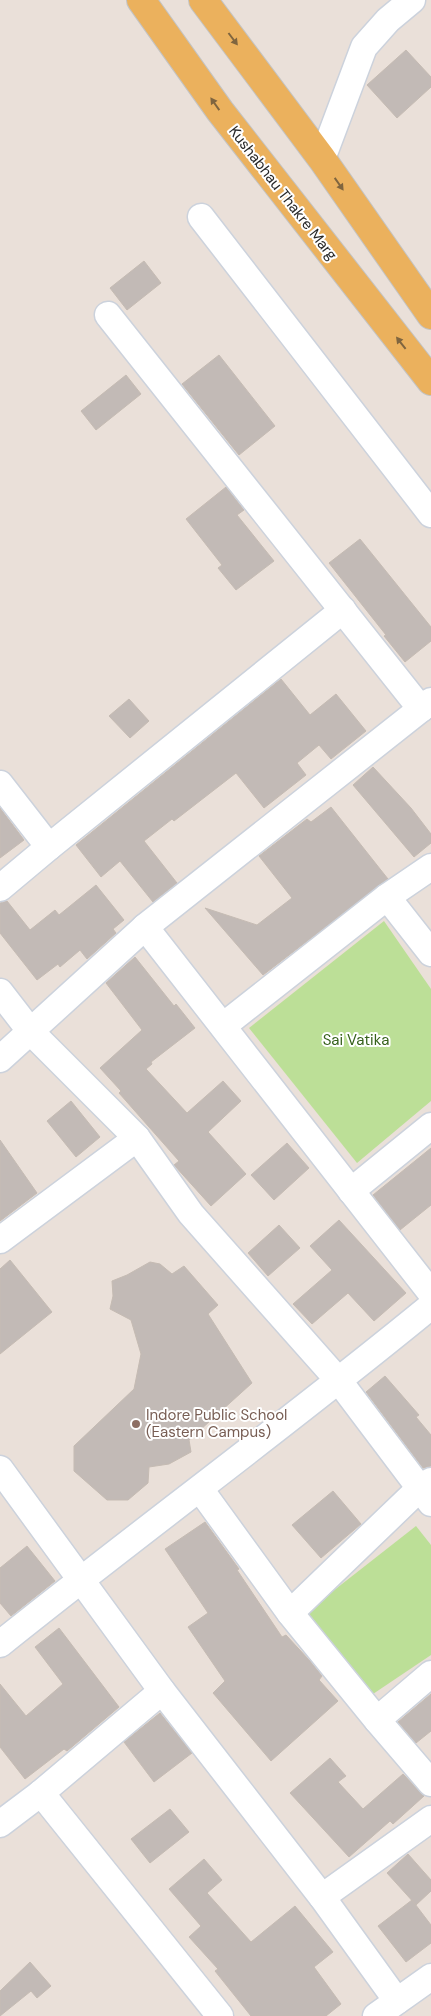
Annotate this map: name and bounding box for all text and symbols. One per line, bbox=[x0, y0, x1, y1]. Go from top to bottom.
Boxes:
one-way arrow bbox=[227, 32, 238, 45]
one-way arrow bbox=[210, 98, 220, 111]
street label: Kushabhau Thakre Marg bbox=[224, 122, 342, 264]
one-way arrow bbox=[334, 177, 344, 191]
one-way arrow bbox=[396, 336, 406, 350]
park label: Sai Vatika bbox=[323, 1030, 389, 1050]
place label: Indore Public School (Eastern Campus) bbox=[146, 1405, 287, 1442]
marker: Indore Public School (Eastern Campus) bbox=[130, 1418, 142, 1430]

